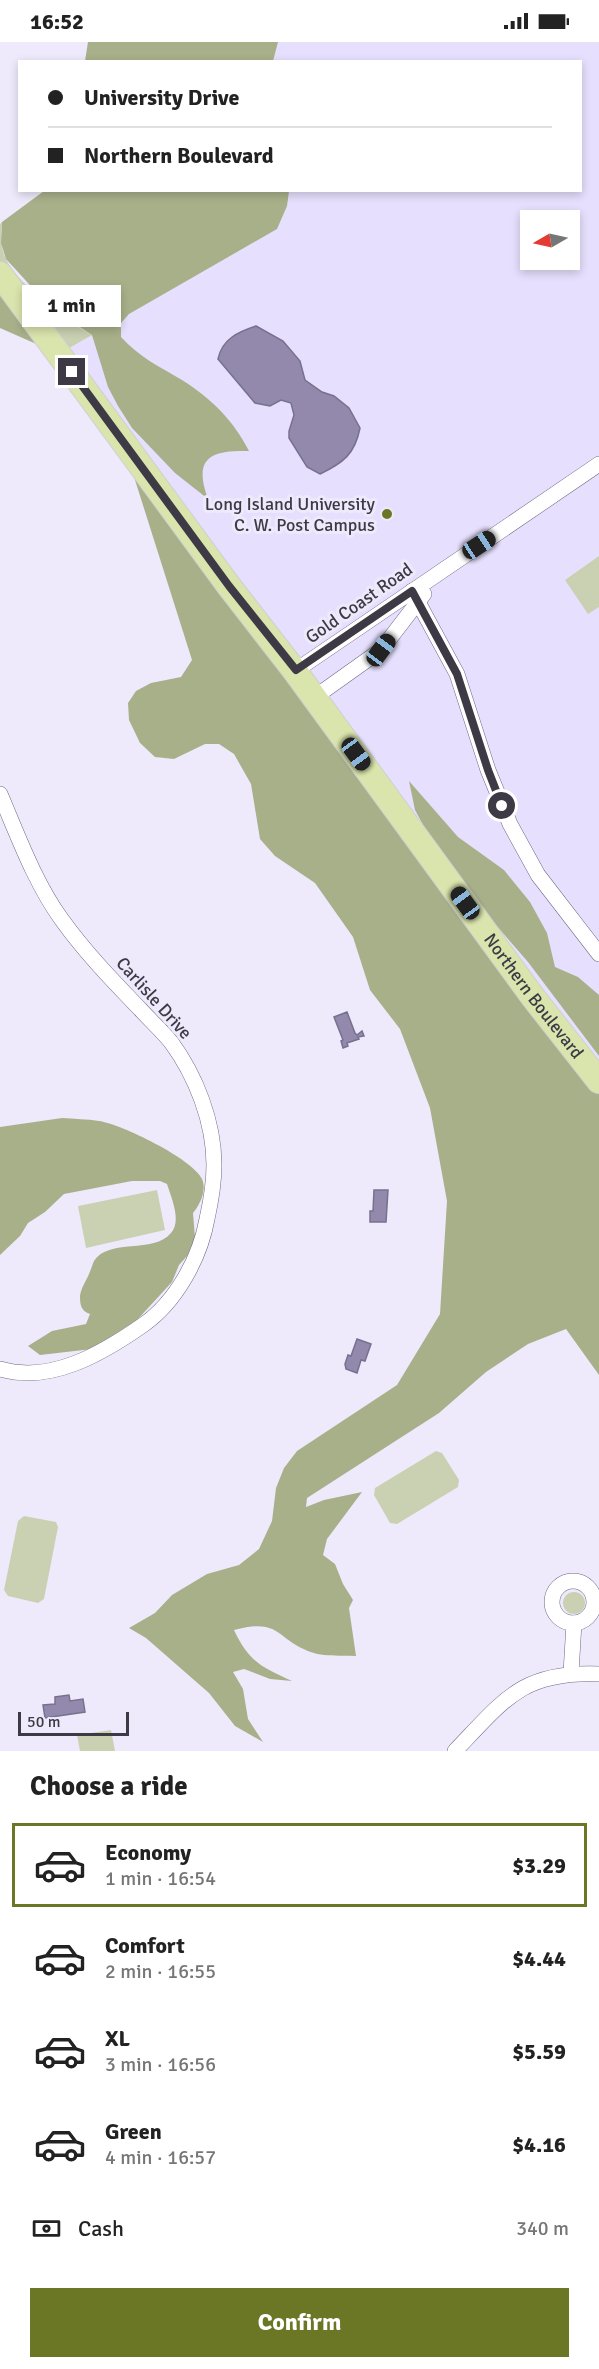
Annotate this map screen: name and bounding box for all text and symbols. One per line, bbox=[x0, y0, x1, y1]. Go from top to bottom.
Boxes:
text: 16:52 bbox=[30, 8, 84, 35]
text: University Drive bbox=[84, 84, 239, 111]
text: Northern Boulevard bbox=[84, 142, 274, 169]
north arrow bbox=[520, 210, 580, 270]
map controls bbox=[520, 210, 580, 270]
callout: 1 min bbox=[22, 285, 122, 327]
text: 1 min bbox=[47, 293, 96, 318]
route end bbox=[58, 358, 85, 385]
place label: Long Island University C. W. Post Campus bbox=[205, 493, 376, 536]
marker: Long Island University C. W. Post Campus bbox=[380, 507, 394, 521]
car bbox=[459, 528, 499, 562]
street label: Gold Coast Road bbox=[301, 558, 417, 648]
car bbox=[363, 630, 399, 670]
car bbox=[338, 734, 374, 774]
route start bbox=[488, 792, 515, 819]
car bbox=[447, 883, 483, 923]
street label: Northern Boulevard bbox=[479, 929, 588, 1063]
street label: Carlisle Drive bbox=[111, 952, 197, 1044]
scale bar bbox=[18, 1709, 129, 1736]
text: 50 m bbox=[27, 1712, 61, 1732]
text: Choose a ride bbox=[30, 1770, 188, 1803]
icon: car bbox=[33, 1838, 87, 1892]
text: Economy bbox=[105, 1839, 191, 1866]
text: $3.29 bbox=[512, 1852, 566, 1879]
text: 1 min · 16:54 bbox=[105, 1866, 216, 1891]
icon: car bbox=[33, 1931, 87, 1985]
text: Comfort bbox=[105, 1932, 185, 1959]
text: $4.44 bbox=[512, 1945, 566, 1972]
text: 2 min · 16:55 bbox=[105, 1959, 216, 1984]
icon: car bbox=[33, 2024, 87, 2078]
text: XL bbox=[105, 2025, 130, 2052]
text: $5.59 bbox=[512, 2038, 566, 2065]
text: 3 min · 16:56 bbox=[105, 2052, 216, 2077]
icon: car bbox=[33, 2117, 87, 2171]
text: Green bbox=[105, 2118, 162, 2145]
text: $4.16 bbox=[512, 2131, 566, 2158]
text: 4 min · 16:57 bbox=[105, 2145, 216, 2170]
icon: cash bbox=[30, 2212, 63, 2245]
text: Cash bbox=[78, 2215, 124, 2242]
text: 340 m bbox=[516, 2216, 569, 2241]
button: Confirm bbox=[30, 2288, 569, 2357]

